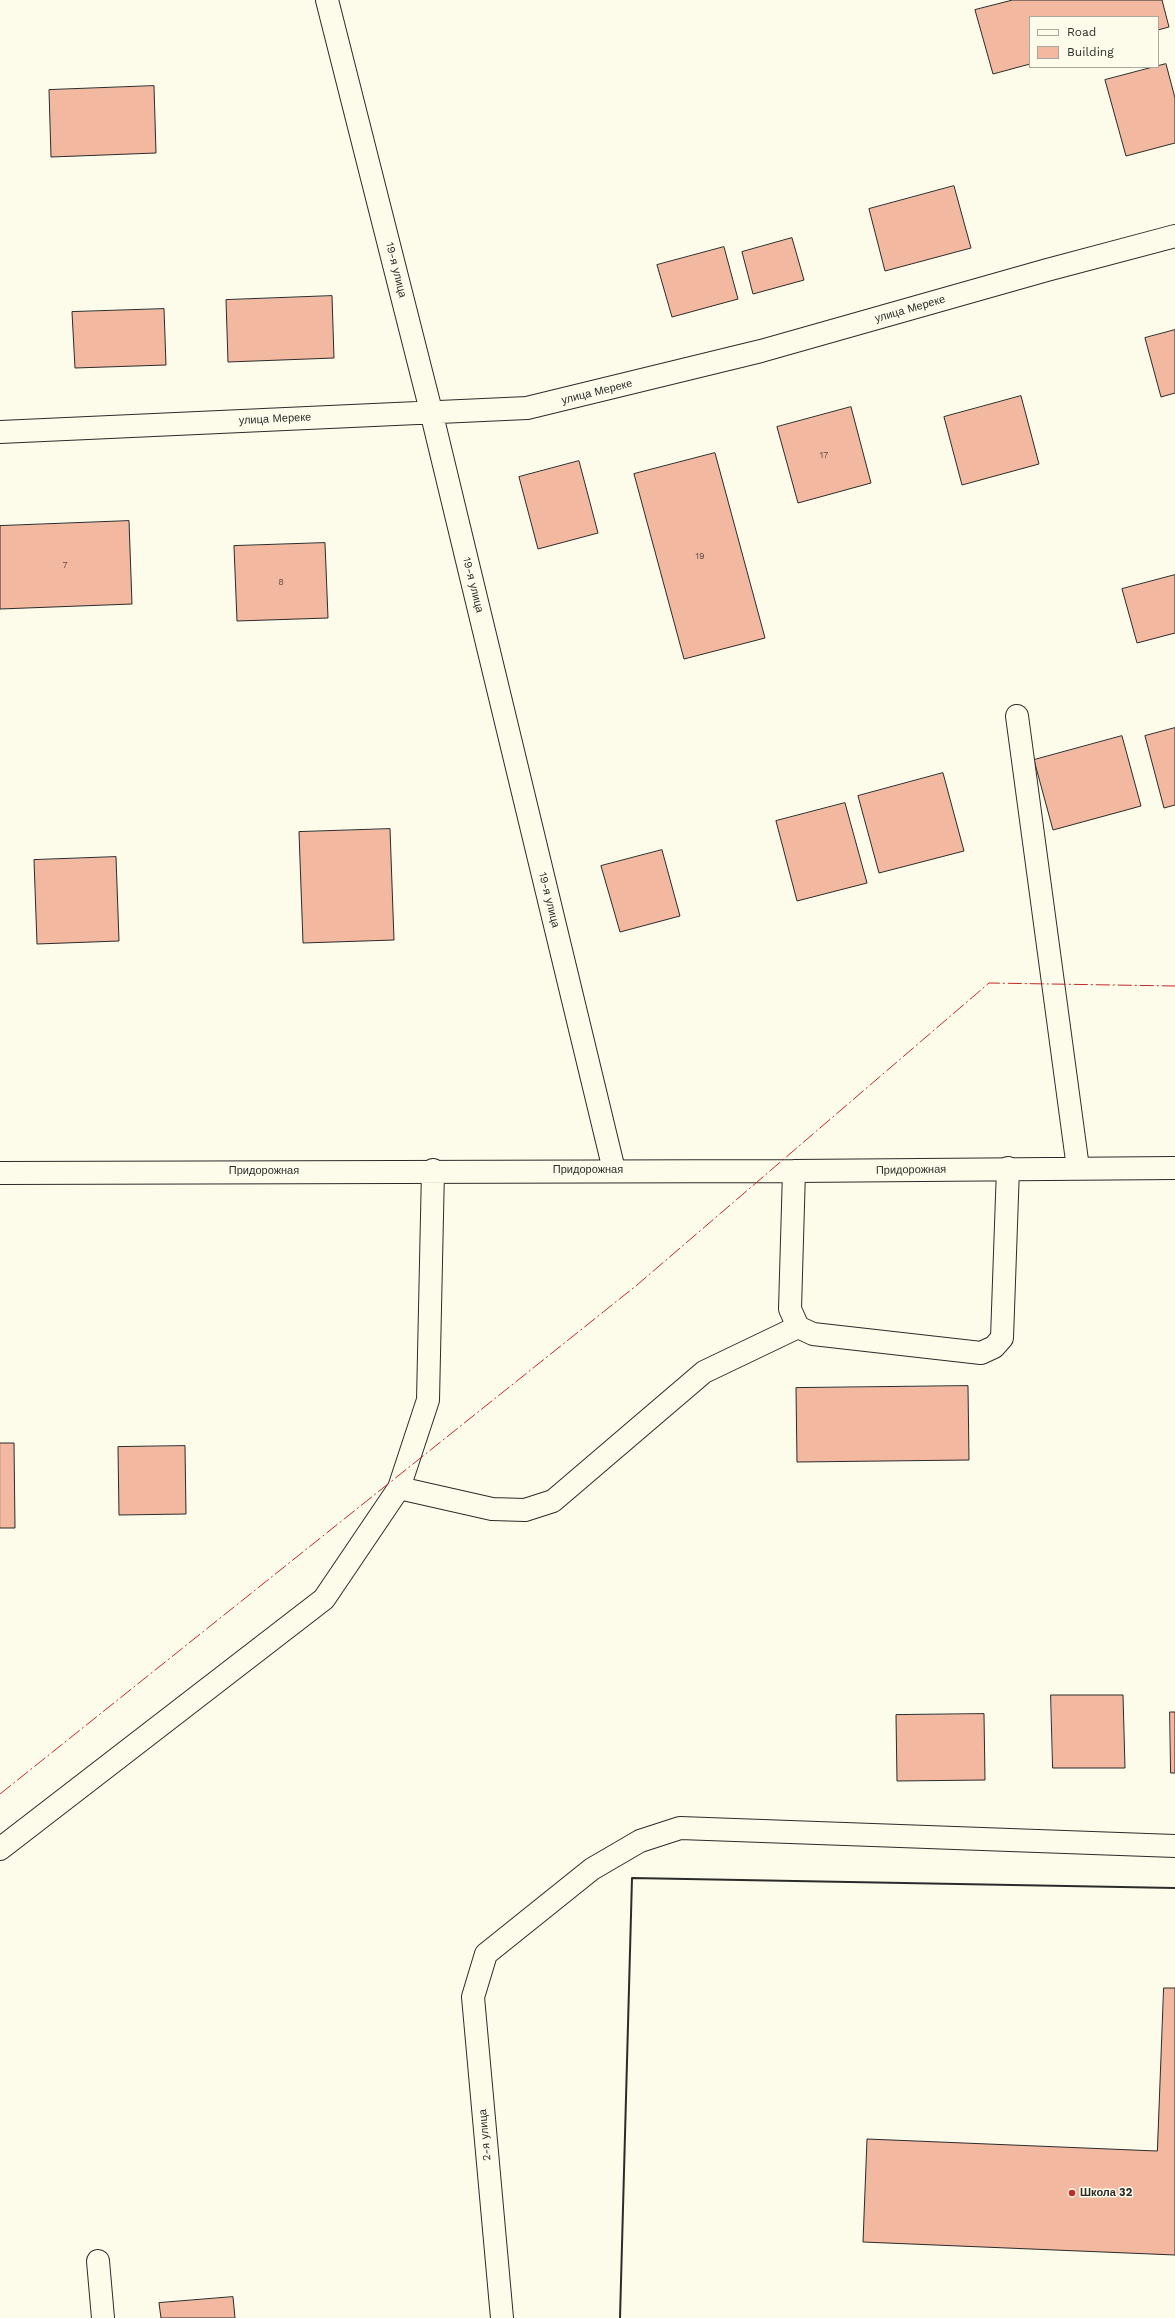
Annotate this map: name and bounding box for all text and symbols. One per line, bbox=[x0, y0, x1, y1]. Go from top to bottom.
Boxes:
legend bbox=[1029, 16, 1159, 68]
text: Road bbox=[1067, 25, 1096, 39]
text: Building bbox=[1067, 45, 1114, 59]
street label: 19-я улица bbox=[383, 241, 409, 299]
street label: улица Мереке bbox=[873, 293, 947, 325]
street label: улица Мереке bbox=[560, 377, 634, 407]
street label: улица Мереке bbox=[238, 411, 312, 427]
house number: 17 bbox=[820, 450, 828, 460]
house number: 19 bbox=[695, 551, 705, 561]
street label: 19-я улица bbox=[460, 556, 486, 614]
house number: 7 bbox=[62, 560, 68, 570]
house number: 8 bbox=[278, 577, 284, 587]
street label: 19-я улица bbox=[536, 871, 562, 929]
street label: Придорожная bbox=[553, 1163, 623, 1177]
street label: Придорожная bbox=[876, 1163, 946, 1177]
street label: Придорожная bbox=[229, 1164, 299, 1178]
street label: 2-я улица bbox=[476, 2109, 494, 2161]
place label: Школа 32 bbox=[1080, 2186, 1132, 2200]
marker: Школа 32 bbox=[1067, 2188, 1077, 2198]

